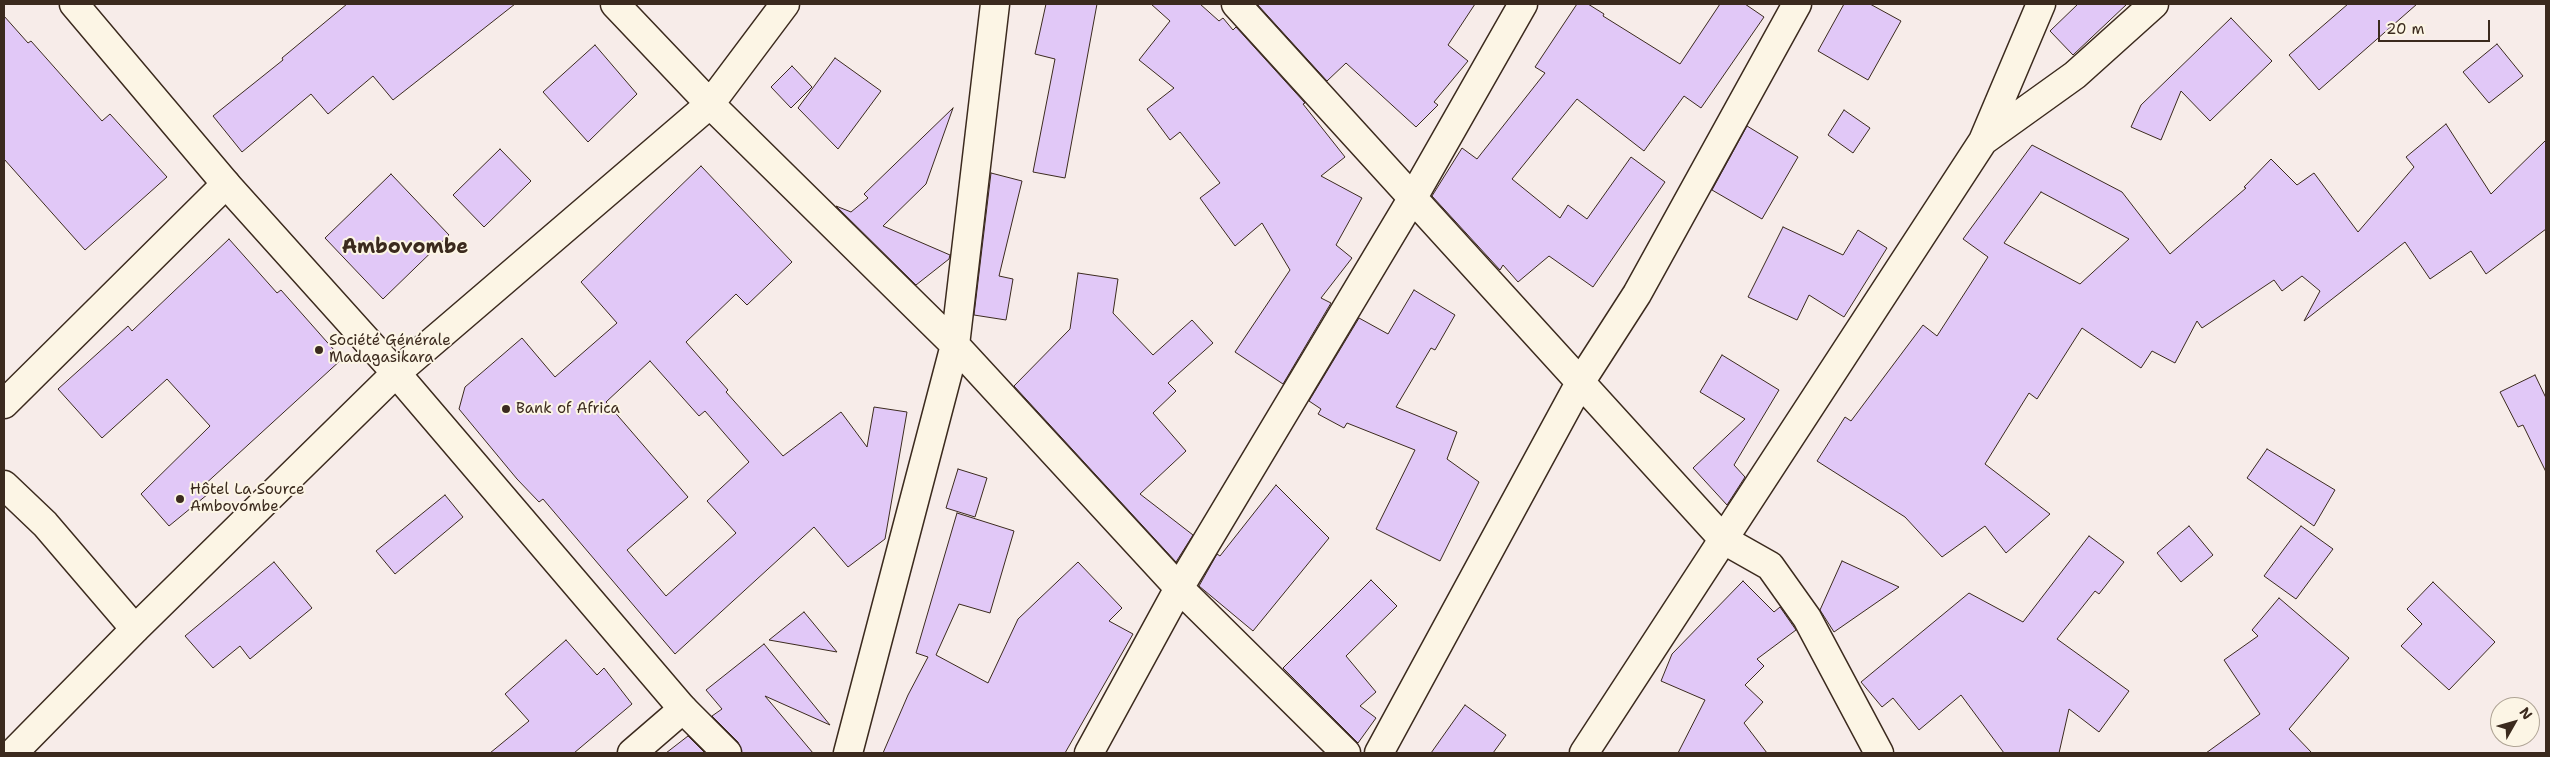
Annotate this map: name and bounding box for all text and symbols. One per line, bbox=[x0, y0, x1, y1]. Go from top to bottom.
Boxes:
scale bar bbox=[2380, 10, 2492, 42]
text: 20 m bbox=[2386, 19, 2425, 39]
district label: Ambovombe bbox=[342, 236, 468, 260]
place label: Société Générale Madagasikara bbox=[329, 332, 451, 367]
marker: Société Générale Madagasikara bbox=[313, 344, 325, 356]
place label: Bank of Africa bbox=[516, 400, 620, 418]
marker: Bank of Africa bbox=[500, 403, 512, 415]
place label: Hôtel La Source Ambovombe bbox=[190, 481, 304, 516]
marker: Hôtel La Source Ambovombe bbox=[174, 493, 186, 505]
north arrow bbox=[2490, 697, 2540, 747]
text: N bbox=[2516, 703, 2537, 723]

